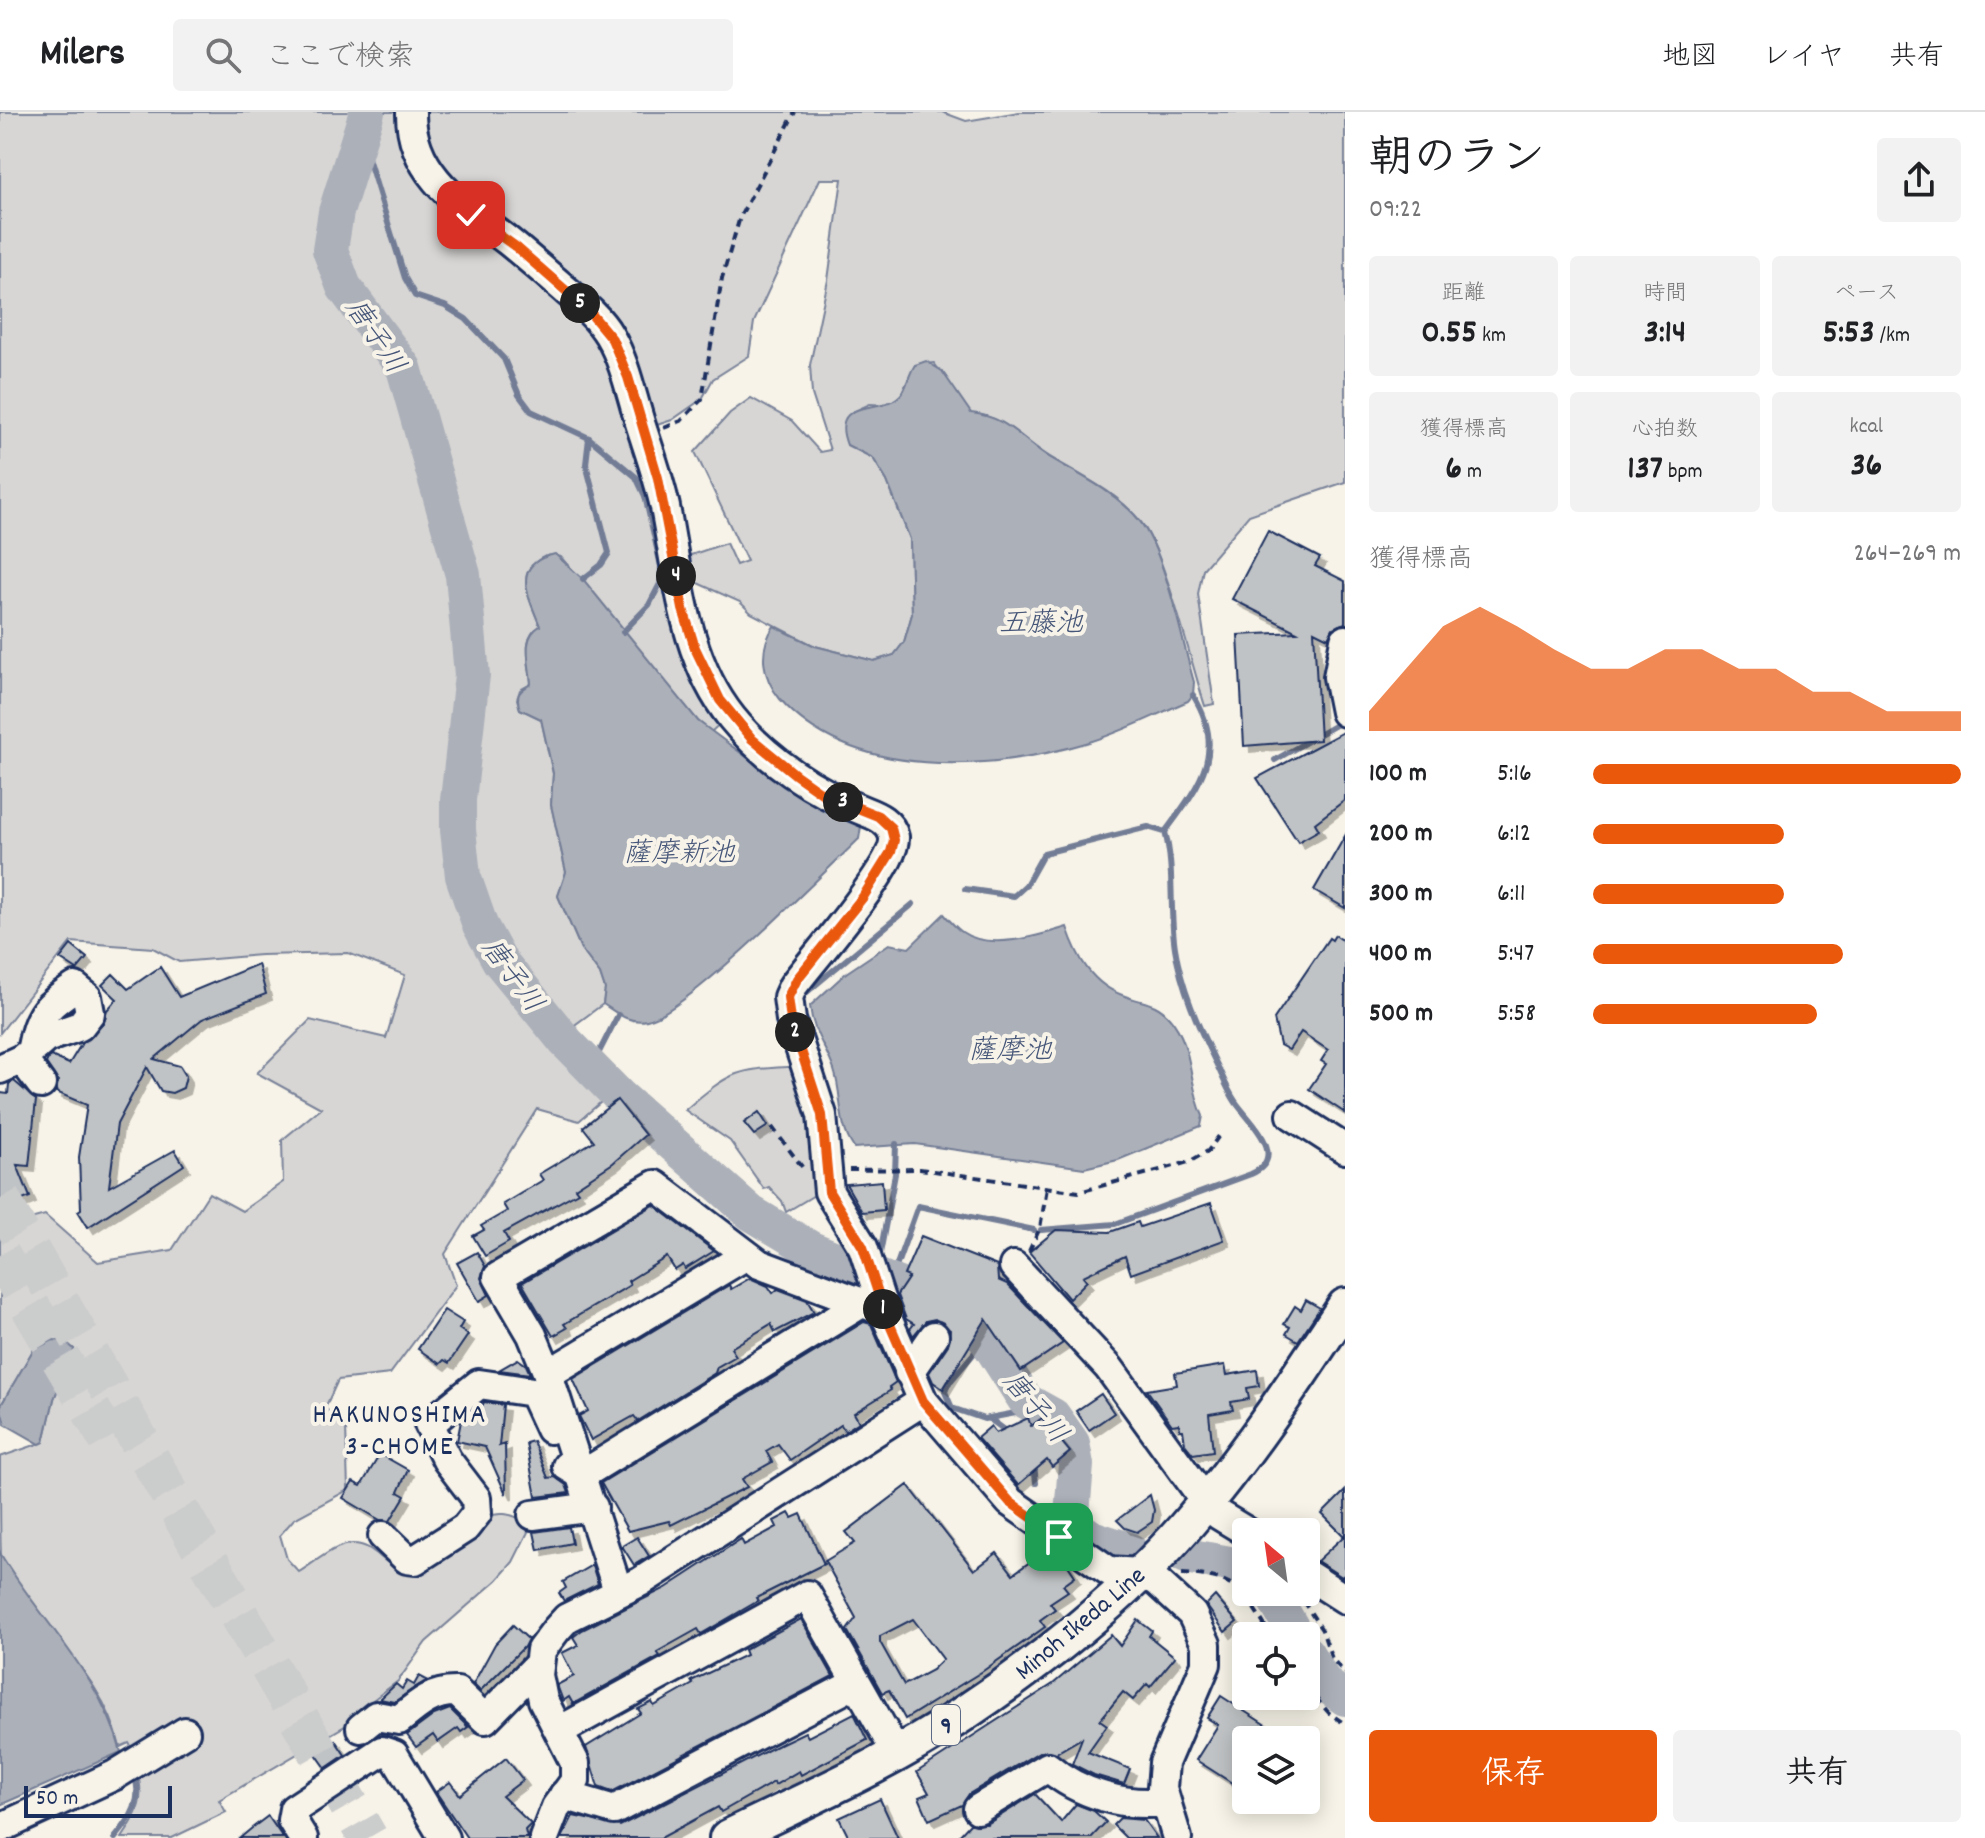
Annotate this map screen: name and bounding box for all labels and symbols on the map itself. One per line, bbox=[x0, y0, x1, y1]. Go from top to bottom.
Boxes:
pin bbox=[437, 181, 505, 249]
pin: 5 bbox=[560, 283, 600, 323]
water label: 唐子川 bbox=[333, 292, 413, 384]
pin: 4 bbox=[656, 556, 696, 596]
water label: 五藤池 bbox=[999, 606, 1084, 646]
pin: 3 bbox=[823, 782, 863, 822]
water label: 薩摩新池 bbox=[623, 836, 736, 876]
water label: 唐子川 bbox=[469, 931, 551, 1023]
pin: 2 bbox=[775, 1012, 815, 1052]
water label: 薩摩池 bbox=[968, 1033, 1053, 1073]
pin: 1 bbox=[863, 1289, 903, 1329]
water label: 唐子川 bbox=[991, 1364, 1075, 1454]
district label: HAKUNOSHIMA 3-CHOME bbox=[312, 1397, 488, 1469]
pin bbox=[1025, 1503, 1093, 1571]
north arrow bbox=[1232, 1518, 1320, 1606]
street label: Minoh Ikeda Line bbox=[1008, 1559, 1155, 1691]
road number: 9 bbox=[932, 1705, 960, 1745]
scale bar bbox=[24, 1782, 172, 1818]

